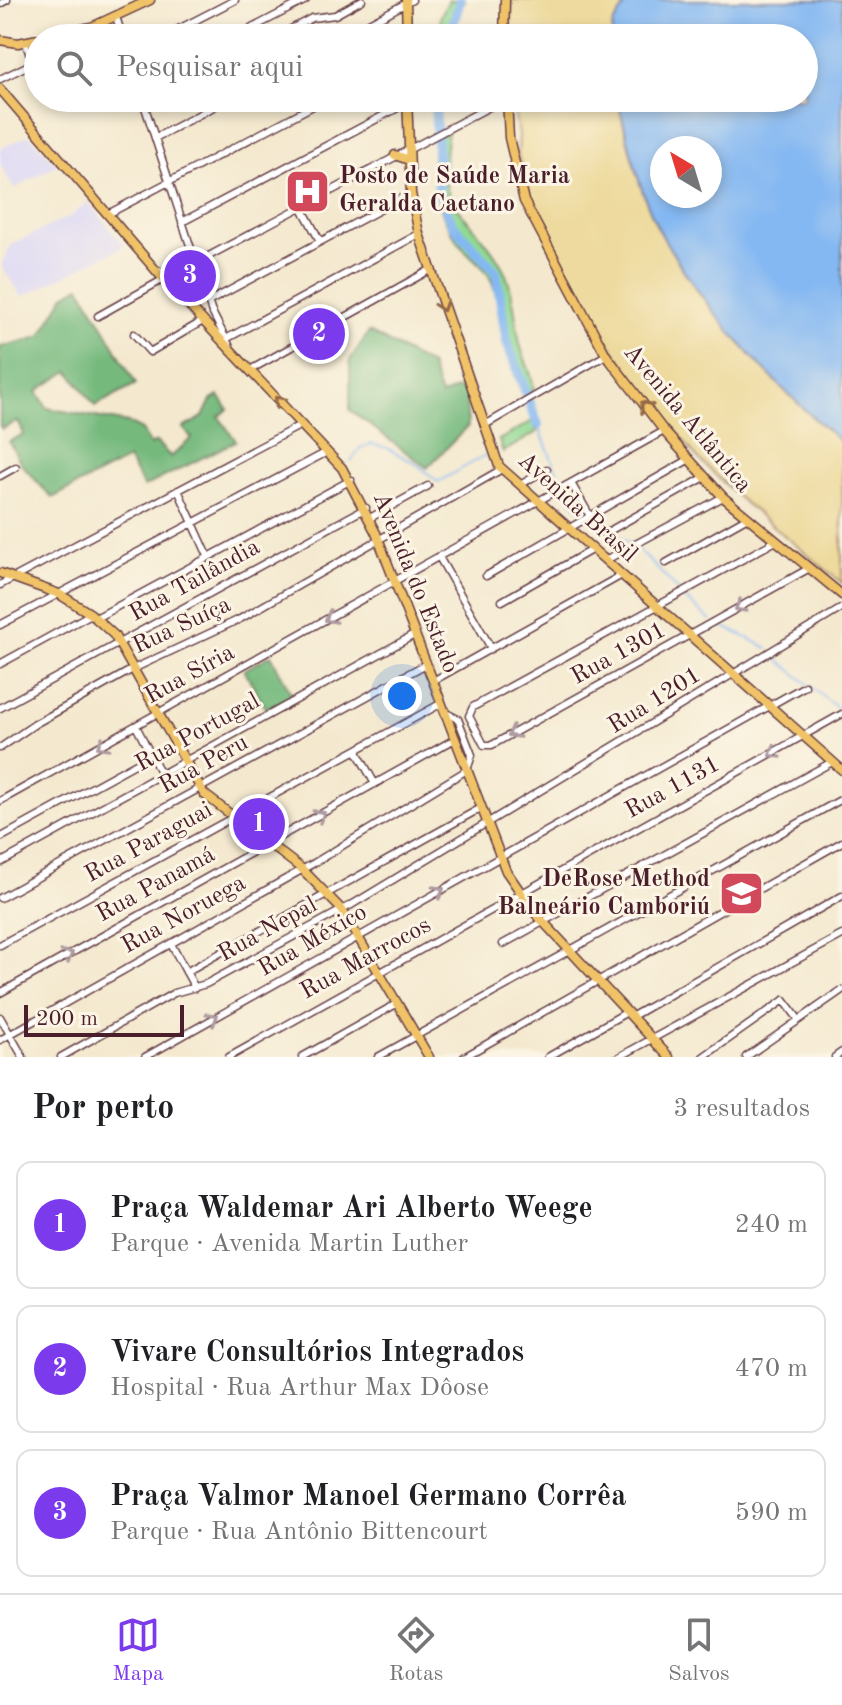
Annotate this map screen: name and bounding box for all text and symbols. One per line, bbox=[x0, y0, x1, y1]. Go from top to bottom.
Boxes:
search box bbox=[24, 24, 818, 112]
icon: search bbox=[52, 46, 96, 90]
text: Pesquisar aqui bbox=[116, 53, 303, 83]
north arrow bbox=[650, 136, 722, 208]
place label: Posto de Saúde Maria Geralda Caetano bbox=[339, 165, 570, 217]
hospital icon: Posto de Saúde Maria Geralda Caetano bbox=[284, 167, 332, 215]
pin: 3 bbox=[164, 246, 216, 306]
one-way arrow bbox=[432, 298, 448, 312]
pin: 2 bbox=[293, 304, 345, 364]
street label: Avenida Atlântica bbox=[618, 340, 756, 498]
one-way arrow bbox=[275, 396, 289, 411]
one-way arrow bbox=[641, 400, 655, 415]
street label: Avenida Brasil bbox=[513, 448, 641, 568]
street label: Avenida do Estado bbox=[368, 489, 462, 677]
street label: Rua Tailândia bbox=[126, 535, 264, 627]
street label: Rua Suíça bbox=[129, 593, 235, 659]
one-way arrow bbox=[735, 597, 749, 613]
one-way arrow bbox=[324, 609, 338, 624]
street label: Rua 1301 bbox=[568, 618, 670, 690]
street label: Rua Síria bbox=[141, 641, 239, 709]
street label: Rua 1201 bbox=[604, 663, 706, 739]
your location bbox=[382, 676, 422, 716]
street label: Rua Portugal bbox=[132, 689, 264, 777]
one-way arrow bbox=[507, 724, 521, 739]
street label: Rua Peru bbox=[156, 731, 253, 799]
one-way arrow bbox=[96, 735, 111, 750]
one-way arrow bbox=[768, 743, 782, 758]
street label: Rua 1131 bbox=[622, 752, 724, 824]
pin: 1 bbox=[233, 794, 285, 854]
street label: Rua Paraguai bbox=[81, 798, 217, 888]
one-way arrow bbox=[312, 809, 326, 824]
street label: Rua Panamá bbox=[93, 843, 219, 927]
place label: DeRose Method Balneário Camboriú bbox=[497, 868, 710, 920]
school or university icon: DeRose Method Balneário Camboriú bbox=[717, 870, 765, 918]
street label: Rua Noruega bbox=[118, 871, 250, 959]
one-way arrow bbox=[431, 885, 445, 900]
street label: Rua Nepal bbox=[215, 893, 321, 967]
street label: Rua México bbox=[255, 900, 371, 982]
street label: Rua Marrocos bbox=[297, 913, 435, 1005]
one-way arrow bbox=[60, 949, 74, 964]
scale bar bbox=[24, 1001, 184, 1037]
text: 200 m bbox=[36, 1008, 98, 1030]
one-way arrow bbox=[204, 1013, 219, 1028]
text: Por perto bbox=[32, 1092, 174, 1126]
text: 3 resultados bbox=[673, 1096, 810, 1122]
text: Praça Waldemar Ari Alberto Weege bbox=[110, 1194, 593, 1224]
text: 1 bbox=[52, 1212, 68, 1238]
text: 240 m bbox=[735, 1212, 808, 1238]
text: Parque · Avenida Martin Luther bbox=[110, 1231, 468, 1257]
text: Vivare Consultórios Integrados bbox=[110, 1338, 524, 1368]
text: 2 bbox=[52, 1356, 68, 1382]
text: 470 m bbox=[735, 1356, 808, 1382]
text: Hospital · Rua Arthur Max Dôose bbox=[110, 1375, 489, 1401]
text: Praça Valmor Manoel Germano Corrêa bbox=[110, 1482, 626, 1512]
text: 3 bbox=[52, 1500, 68, 1526]
text: 590 m bbox=[735, 1500, 808, 1526]
text: Parque · Rua Antônio Bittencourt bbox=[110, 1519, 488, 1545]
tab: Mapa bbox=[112, 1613, 164, 1688]
tab: Rotas bbox=[389, 1613, 443, 1688]
tab: Salvos bbox=[668, 1613, 730, 1688]

